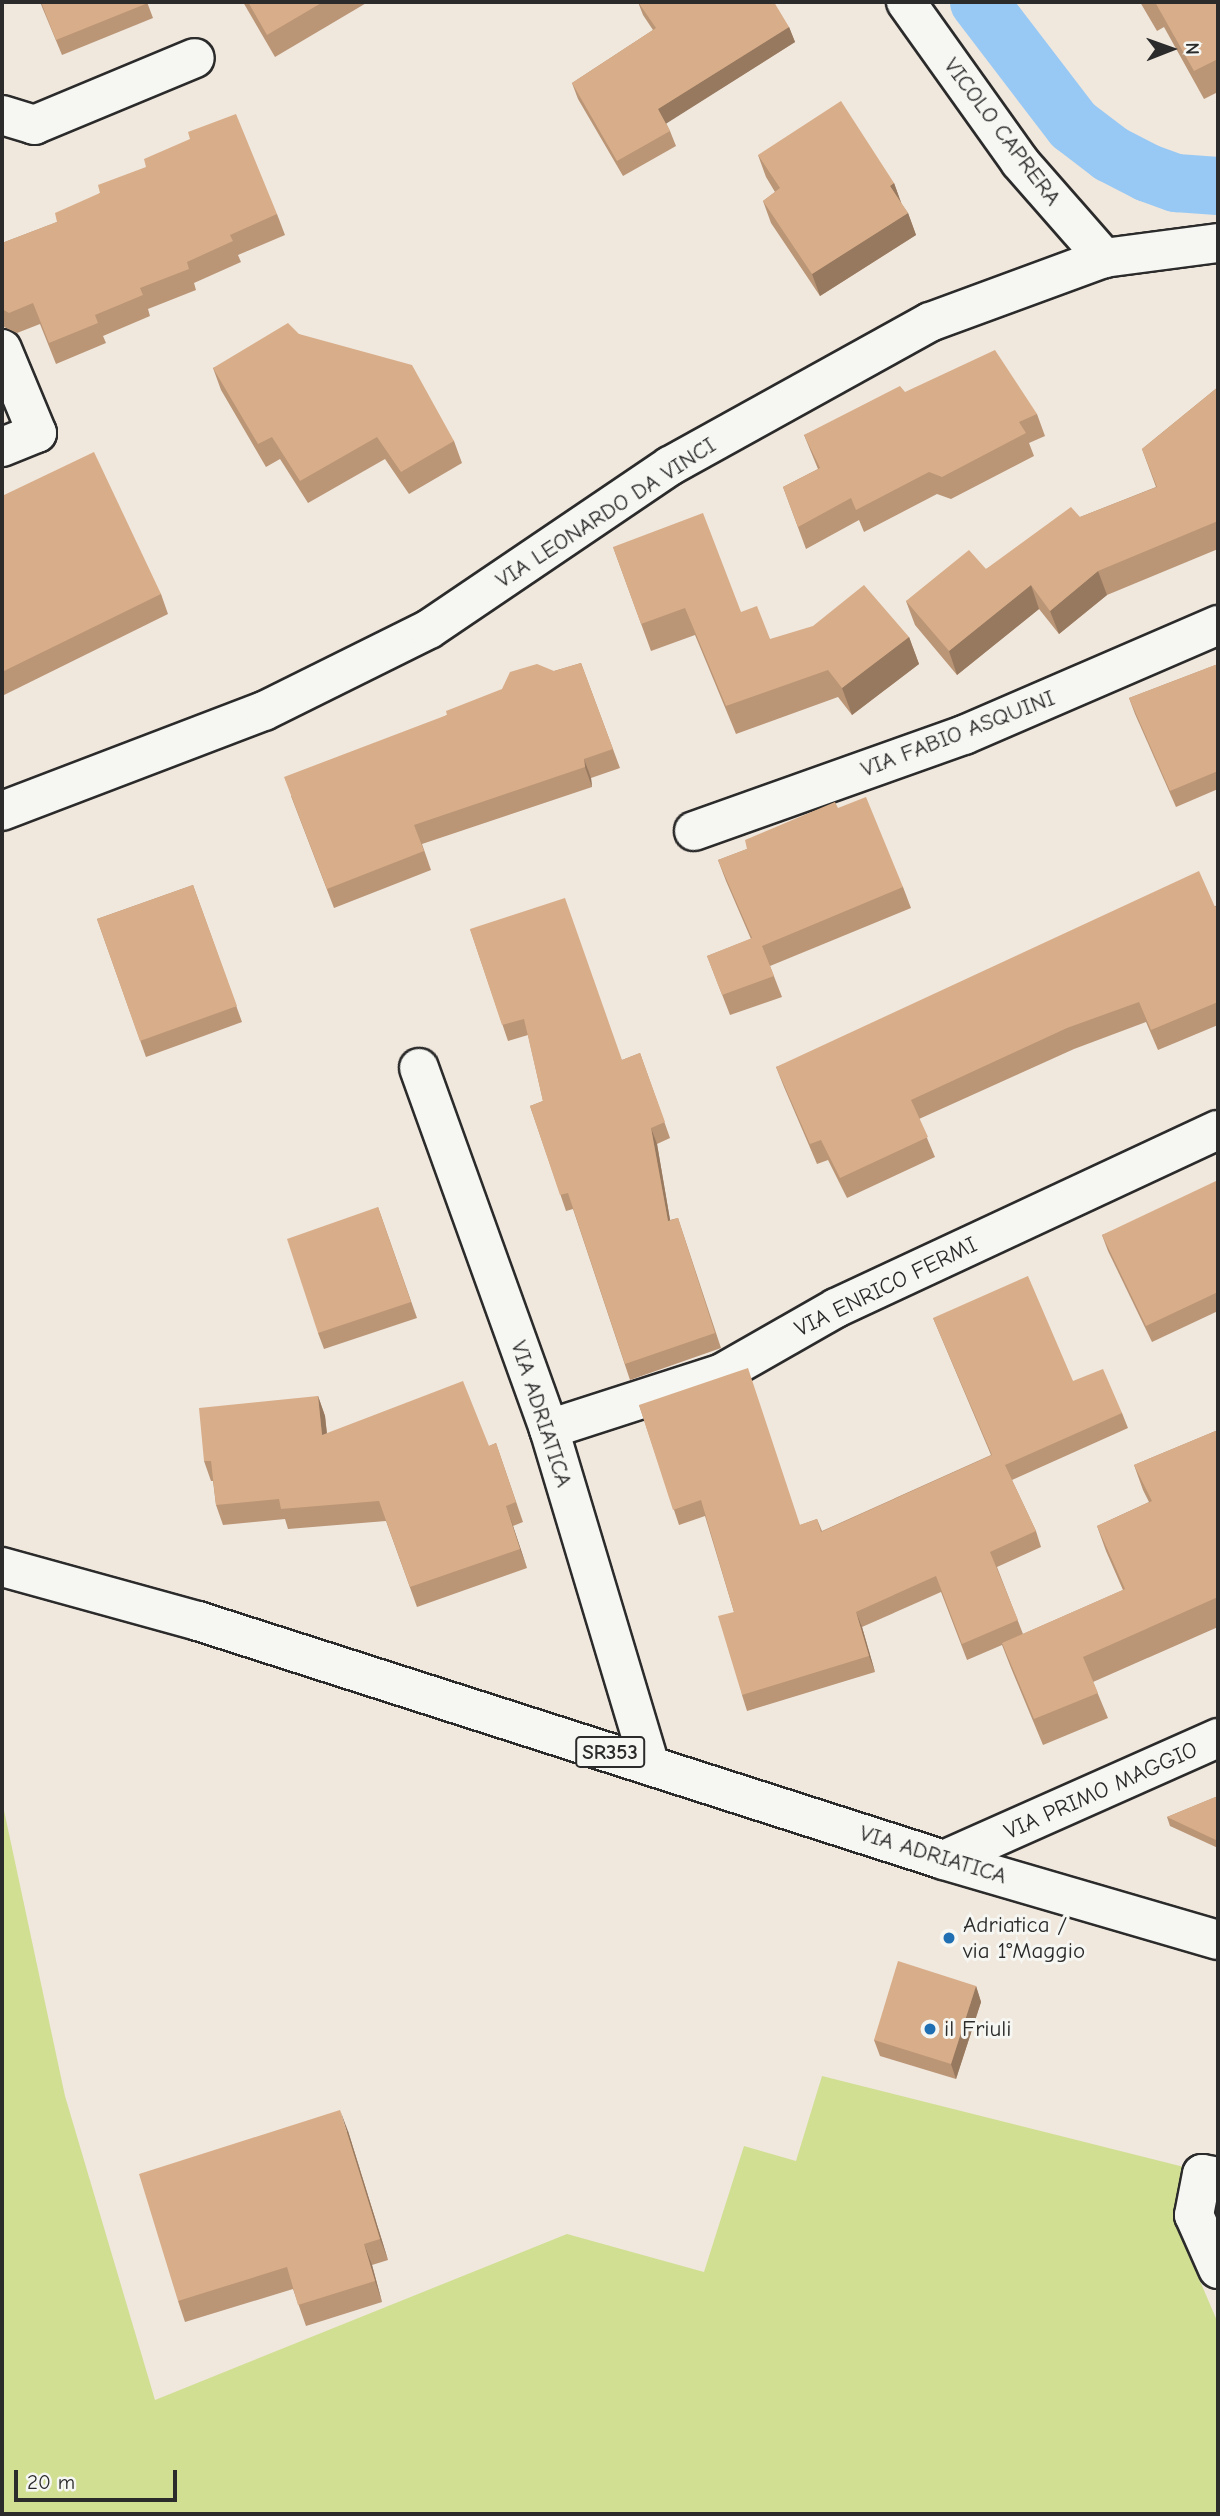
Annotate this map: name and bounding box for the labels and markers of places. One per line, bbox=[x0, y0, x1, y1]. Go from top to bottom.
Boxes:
place label: Adriatica / via 1°Maggio bbox=[963, 1911, 1085, 1965]
marker: Adriatica / via 1°Maggio bbox=[941, 1930, 957, 1946]
place label: il Friuli bbox=[944, 2015, 1012, 2043]
marker: il Friuli bbox=[922, 2021, 938, 2037]

